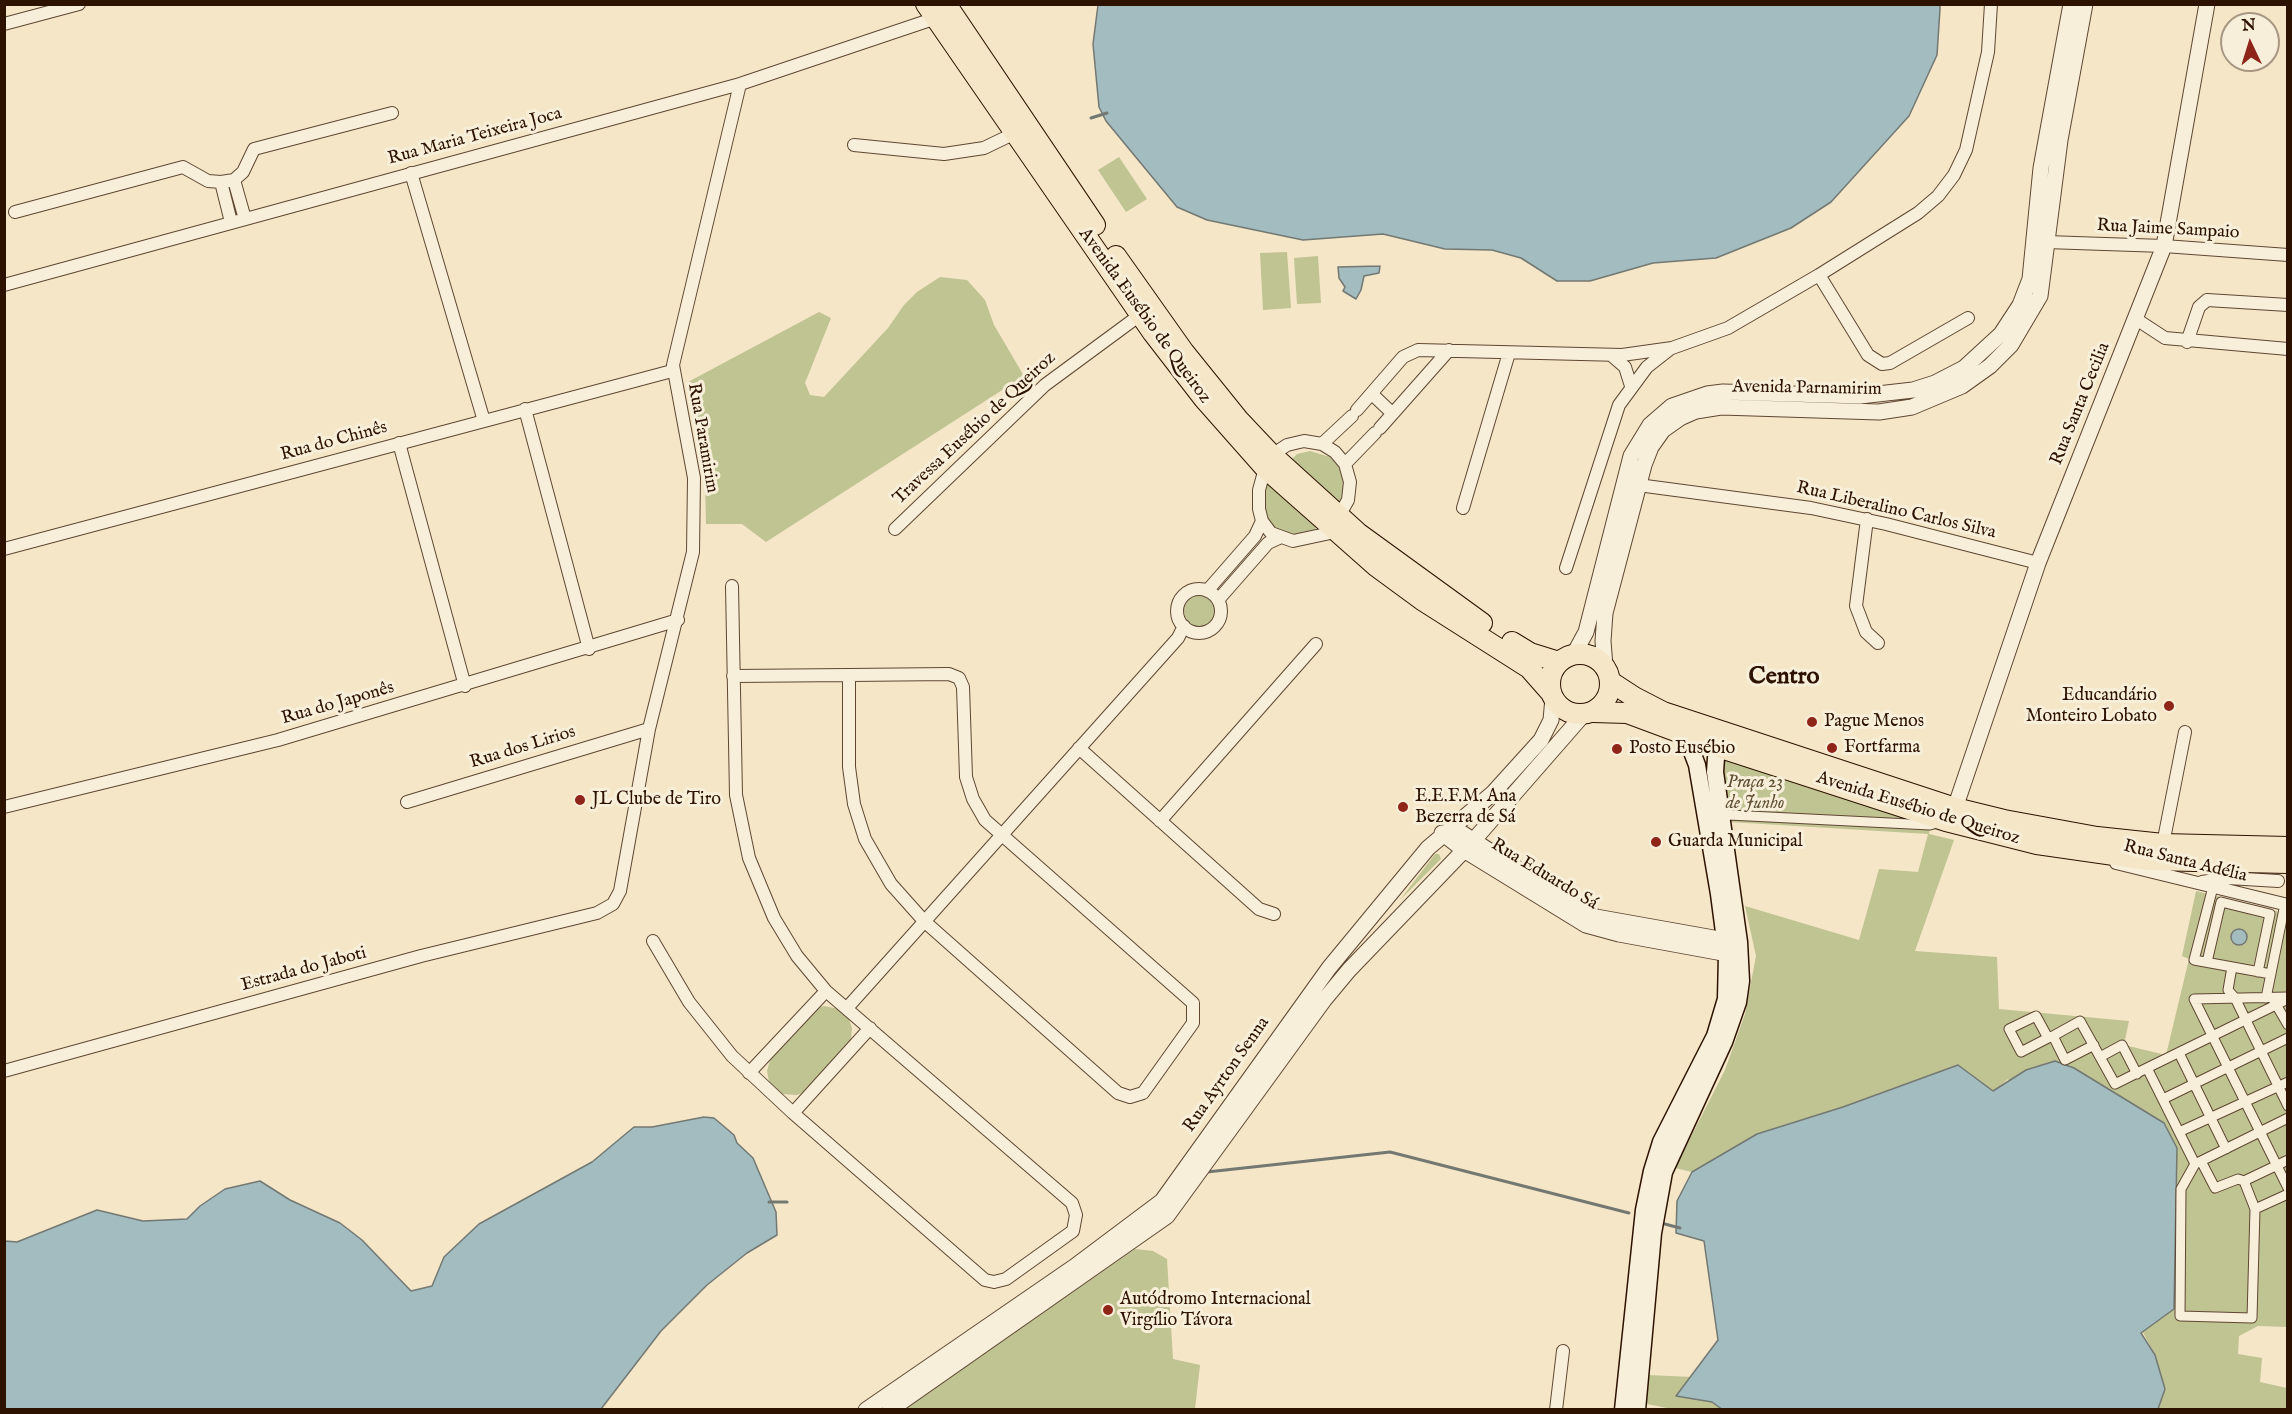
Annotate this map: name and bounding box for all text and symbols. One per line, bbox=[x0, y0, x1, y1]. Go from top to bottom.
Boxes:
north arrow bbox=[2220, 12, 2280, 72]
text: N bbox=[2241, 16, 2256, 36]
street label: Rua Maria Teixeira Joca bbox=[386, 103, 564, 171]
street label: Rua Jaime Sampaio bbox=[2096, 215, 2240, 245]
street label: Avenida Eusébio de Queiroz bbox=[1073, 224, 1215, 408]
street label: Rua Santa Cecilia bbox=[2047, 340, 2115, 468]
street label: Travessa Eusébio de Queiroz bbox=[889, 348, 1061, 510]
street label: Avenida Parnamirim bbox=[1732, 377, 1882, 401]
street label: Rua Paramirim bbox=[682, 381, 722, 495]
street label: Rua do Chinês bbox=[278, 417, 390, 467]
street label: Rua Liberalino Carlos Silva bbox=[1794, 478, 1998, 544]
district label: Centro bbox=[1749, 664, 1819, 692]
street label: Rua do Japonês bbox=[279, 678, 397, 730]
place label: Educandário Monteiro Lobato bbox=[2026, 685, 2157, 728]
marker: Educandário Monteiro Lobato bbox=[2162, 699, 2176, 713]
place label: Pague Menos bbox=[1824, 711, 1924, 733]
marker: Pague Menos bbox=[1805, 715, 1819, 729]
street label: Rua dos Lirios bbox=[468, 722, 578, 774]
place label: Fortfarma bbox=[1844, 737, 1920, 759]
place label: Posto Eusébio bbox=[1629, 738, 1735, 760]
marker: Fortfarma bbox=[1825, 741, 1839, 755]
marker: Posto Eusébio bbox=[1610, 742, 1624, 756]
street label: Avenida Eusébio de Queiroz bbox=[1814, 768, 2022, 850]
park label: Praça 23 de Junho bbox=[1726, 772, 1784, 814]
place label: E.E.F.M. Ana Bezerra de Sá bbox=[1415, 786, 1516, 828]
place label: JL Clube de Tiro bbox=[592, 789, 721, 811]
marker: JL Clube de Tiro bbox=[573, 793, 587, 807]
marker: E.E.F.M. Ana Bezerra de Sá bbox=[1396, 800, 1410, 814]
place label: Guarda Municipal bbox=[1668, 831, 1803, 853]
street label: Rua Eduardo Sá bbox=[1487, 835, 1601, 915]
marker: Guarda Municipal bbox=[1649, 835, 1663, 849]
street label: Rua Santa Adélia bbox=[2121, 836, 2249, 888]
street label: Estrada do Jaboti bbox=[239, 943, 369, 997]
street label: Rua Ayrton Senna bbox=[1179, 1013, 1275, 1137]
place label: Autódromo Internacional Virgílio Távora bbox=[1120, 1289, 1311, 1332]
marker: Autódromo Internacional Virgílio Távora bbox=[1101, 1303, 1115, 1317]

